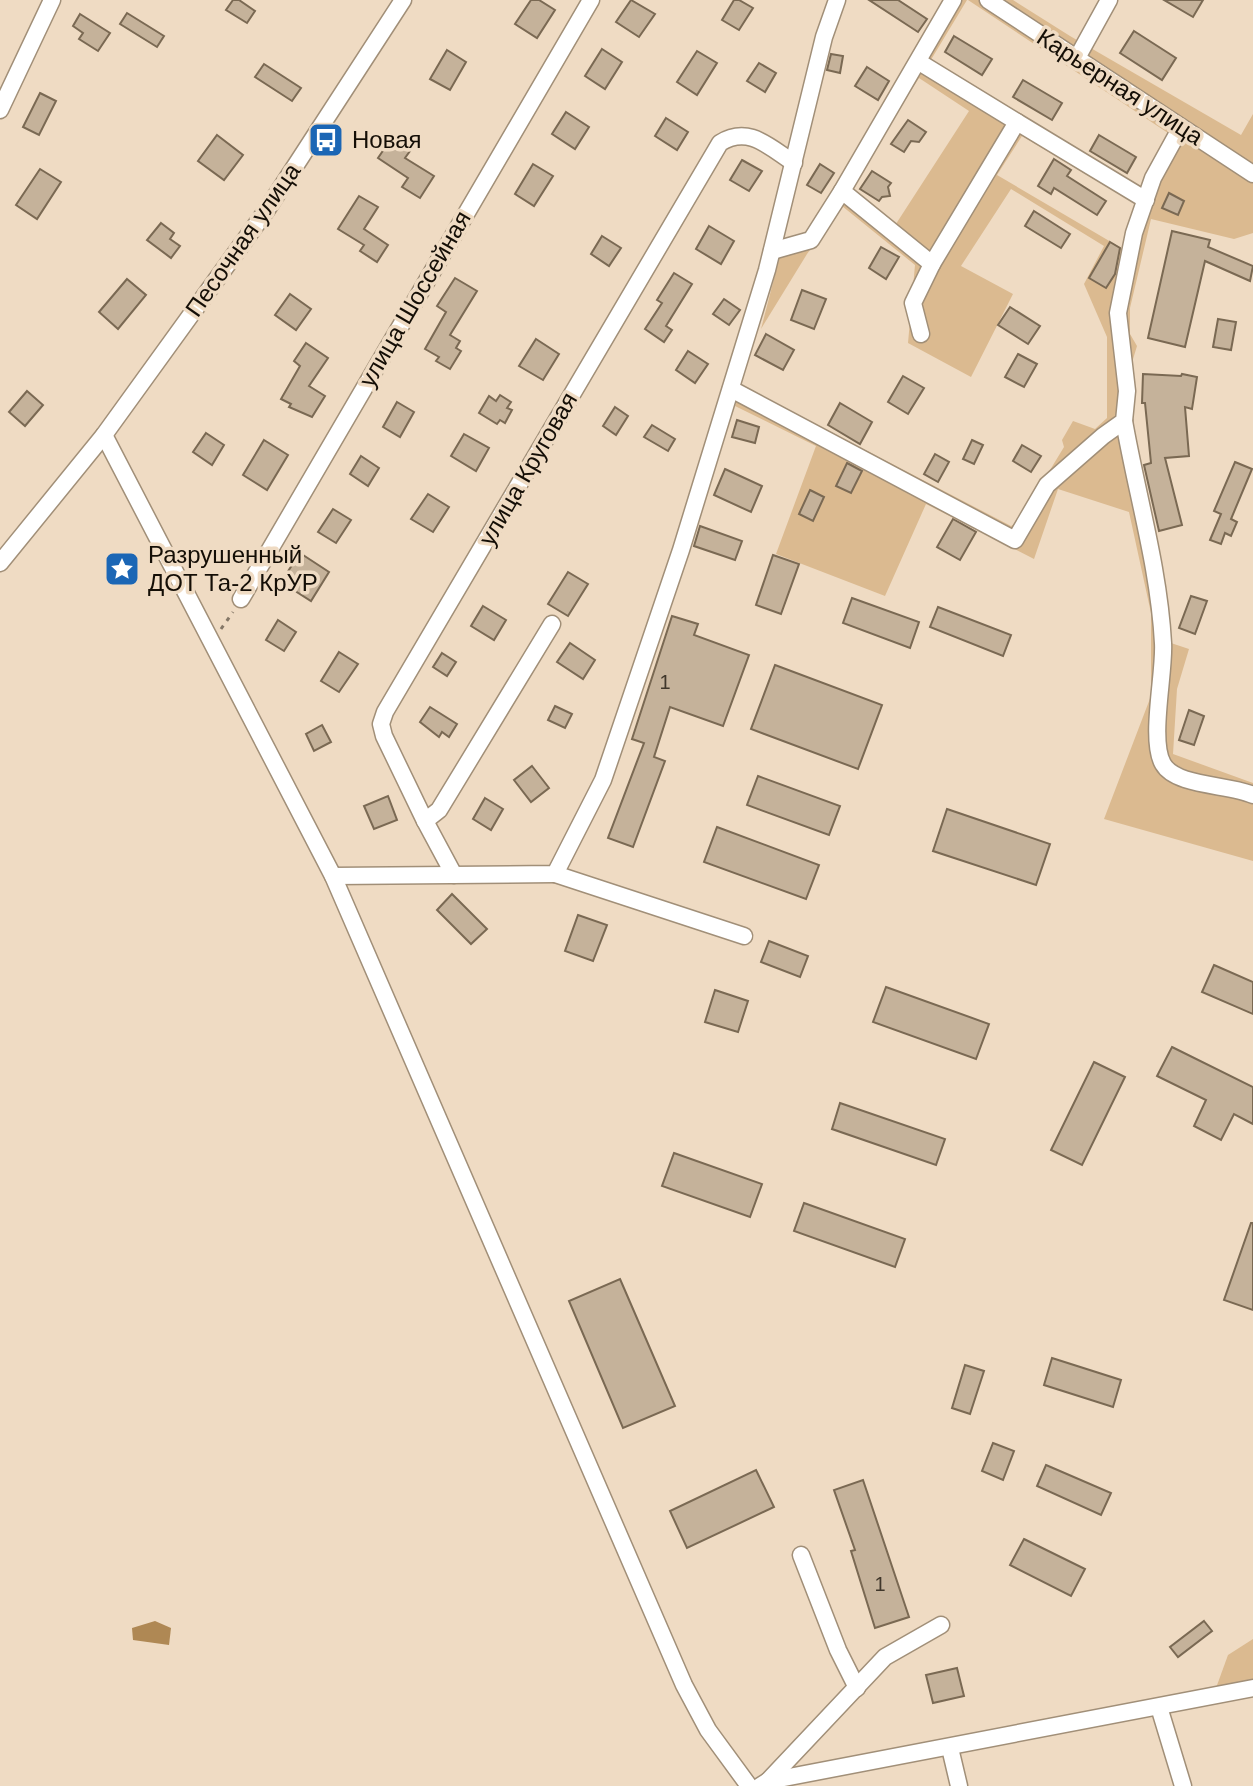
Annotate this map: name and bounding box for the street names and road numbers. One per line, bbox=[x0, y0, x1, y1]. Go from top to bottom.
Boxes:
street label: Карьерная улица bbox=[1032, 23, 1209, 151]
street label: Песочная улица bbox=[180, 158, 306, 321]
street label: улица Шоссейная bbox=[353, 206, 476, 391]
street label: улица Круговая bbox=[473, 387, 582, 550]

